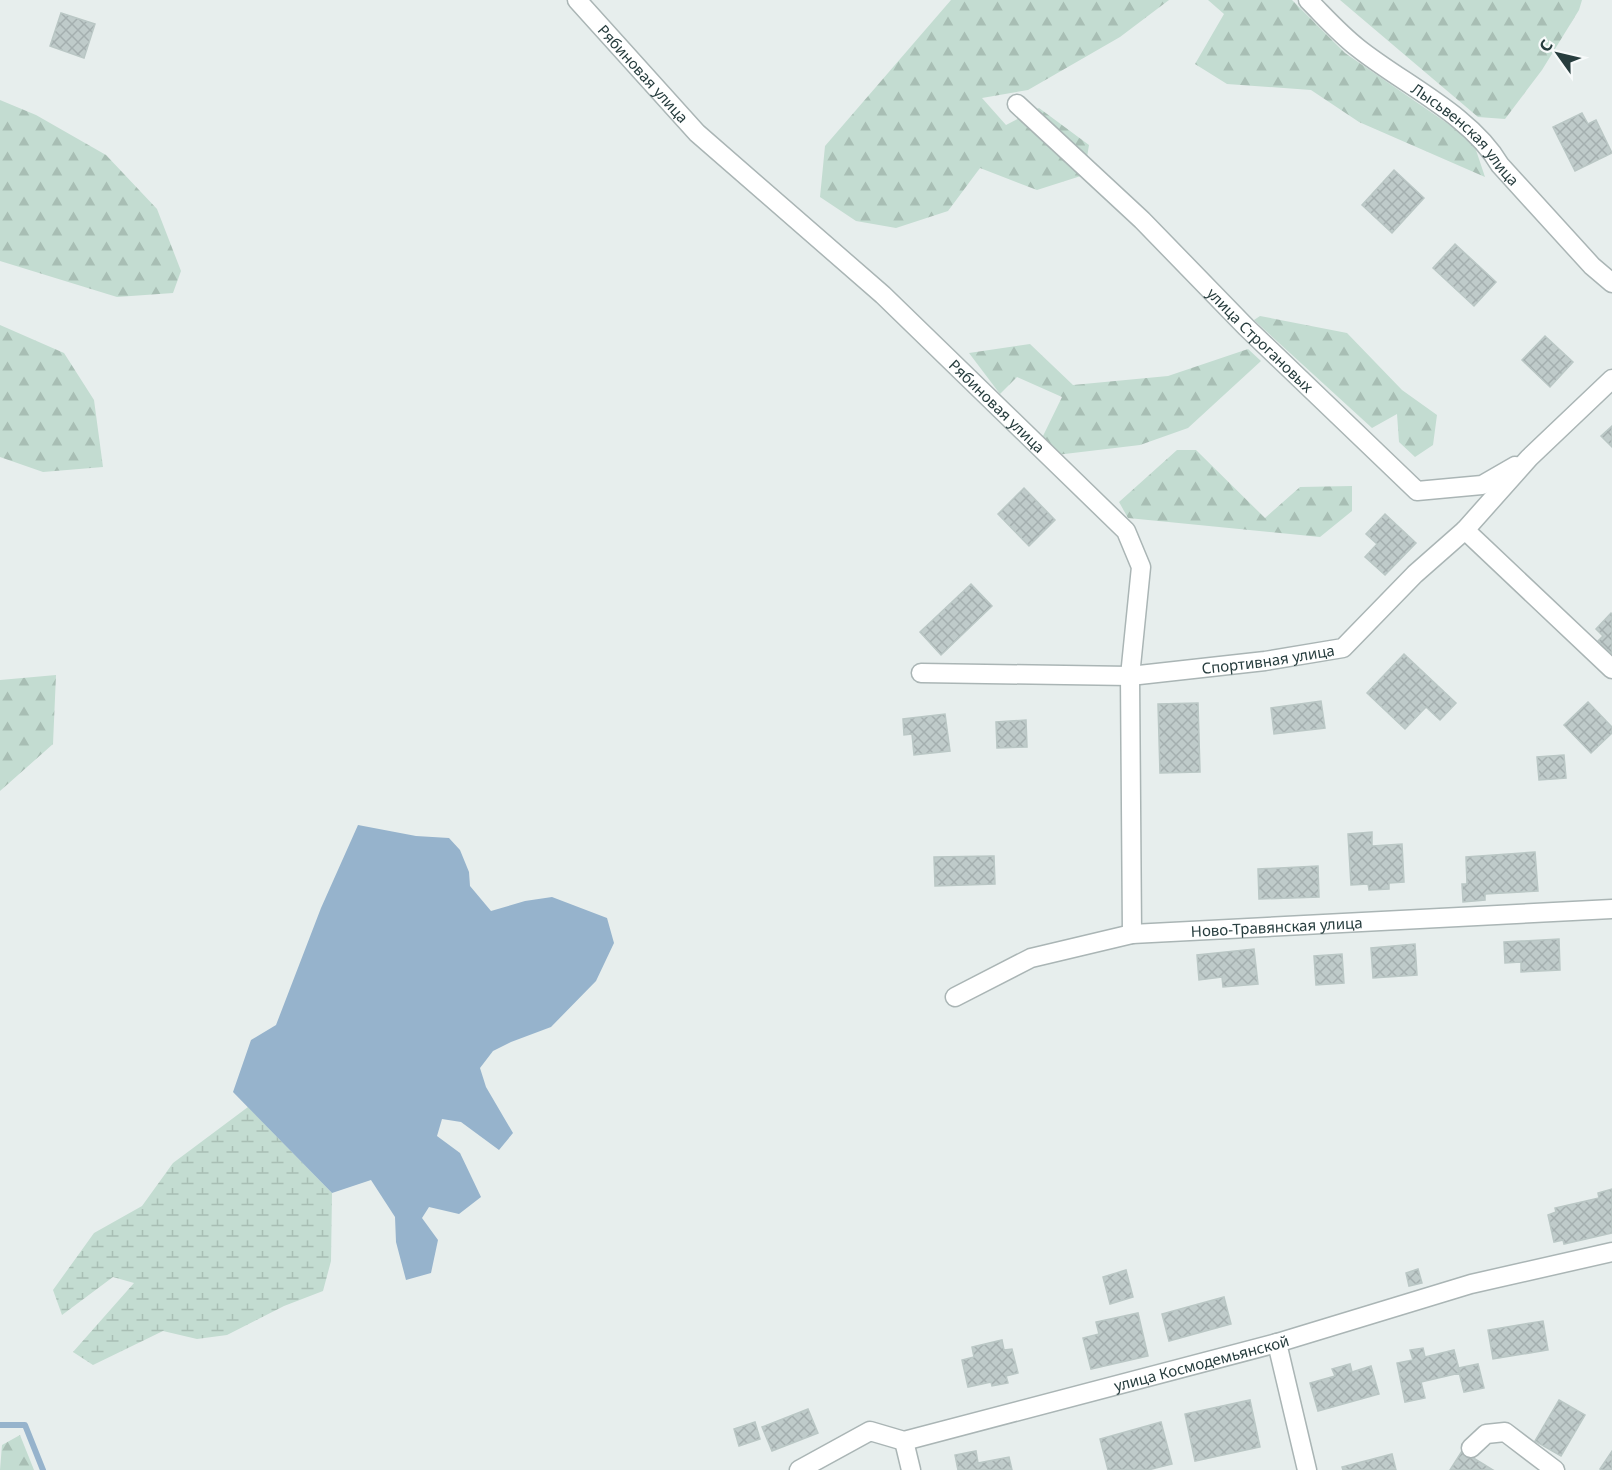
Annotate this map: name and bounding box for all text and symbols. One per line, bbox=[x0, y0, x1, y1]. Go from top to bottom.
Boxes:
street label: Рябиновая улица bbox=[594, 20, 693, 127]
north arrow bbox=[1528, 24, 1588, 84]
text: С bbox=[1534, 35, 1558, 56]
street label: Лысьвенская улица bbox=[1408, 78, 1524, 190]
street label: улица Строгановых bbox=[1203, 283, 1318, 397]
street label: Рябиновая улица bbox=[945, 355, 1049, 457]
street label: Спортивная улица bbox=[1200, 640, 1336, 678]
street label: Ново-Травянская улица bbox=[1190, 912, 1363, 941]
street label: улица Космодемьянской bbox=[1112, 1330, 1291, 1395]

